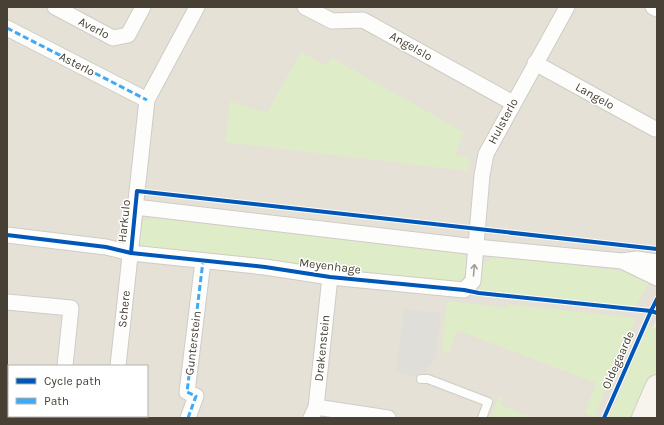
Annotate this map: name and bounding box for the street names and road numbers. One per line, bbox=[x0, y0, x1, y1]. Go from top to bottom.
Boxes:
street label: Averlo bbox=[76, 14, 112, 42]
street label: Angelslo bbox=[387, 29, 435, 63]
street label: Asterlo bbox=[57, 49, 97, 79]
street label: Langelo bbox=[573, 80, 617, 112]
street label: Hulsterlo bbox=[485, 96, 521, 146]
street label: Harkulo bbox=[115, 199, 133, 243]
street label: Meyenhage bbox=[298, 255, 362, 277]
street label: Schere bbox=[115, 290, 133, 328]
street label: Gunterstein bbox=[182, 310, 204, 376]
street label: Drakenstein bbox=[312, 314, 332, 382]
street label: Oldegaarde bbox=[599, 329, 637, 391]

